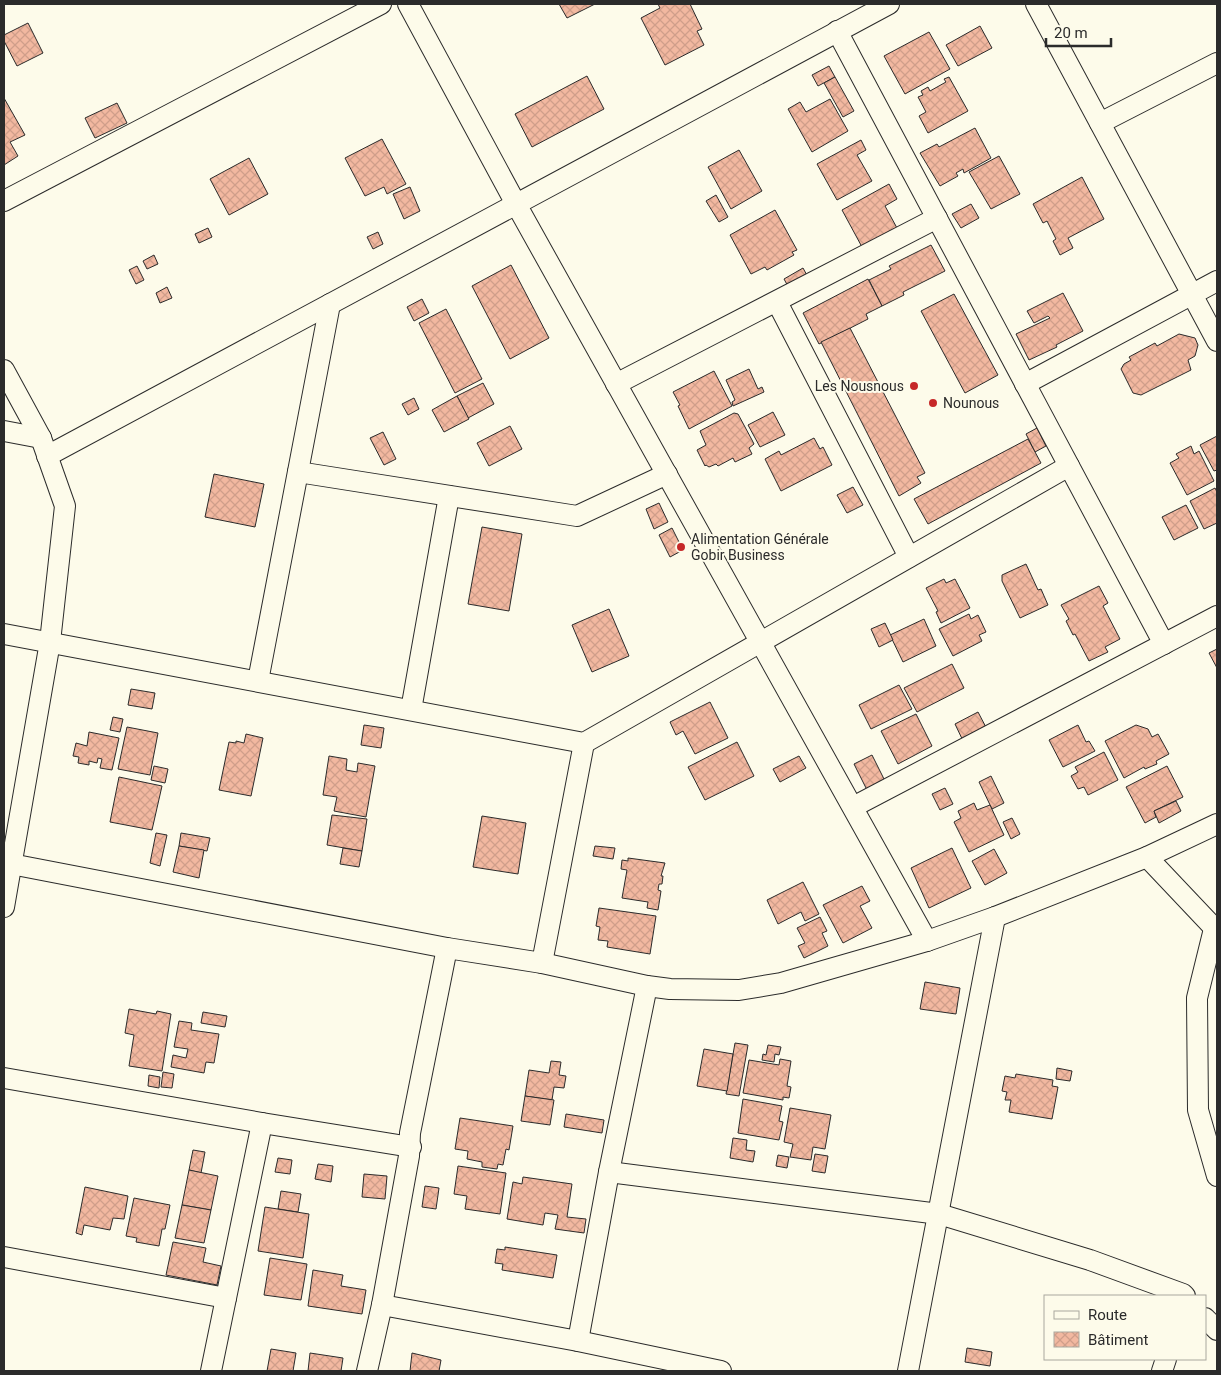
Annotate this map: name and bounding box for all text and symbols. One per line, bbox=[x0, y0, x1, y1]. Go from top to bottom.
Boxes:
scale bar bbox=[1046, 15, 1111, 47]
text: 20 m bbox=[1054, 24, 1088, 42]
place label: Les Nousnous bbox=[815, 378, 904, 394]
marker: Les Nousnous bbox=[908, 380, 920, 392]
place label: Nounous bbox=[943, 395, 999, 411]
marker: Nounous bbox=[927, 397, 939, 409]
place label: Alimentation Générale Gobir Business bbox=[691, 531, 829, 563]
marker: Alimentation Générale Gobir Business bbox=[675, 541, 687, 553]
legend bbox=[1044, 1295, 1206, 1360]
text: Route bbox=[1088, 1306, 1127, 1324]
text: Bâtiment bbox=[1088, 1331, 1148, 1349]

